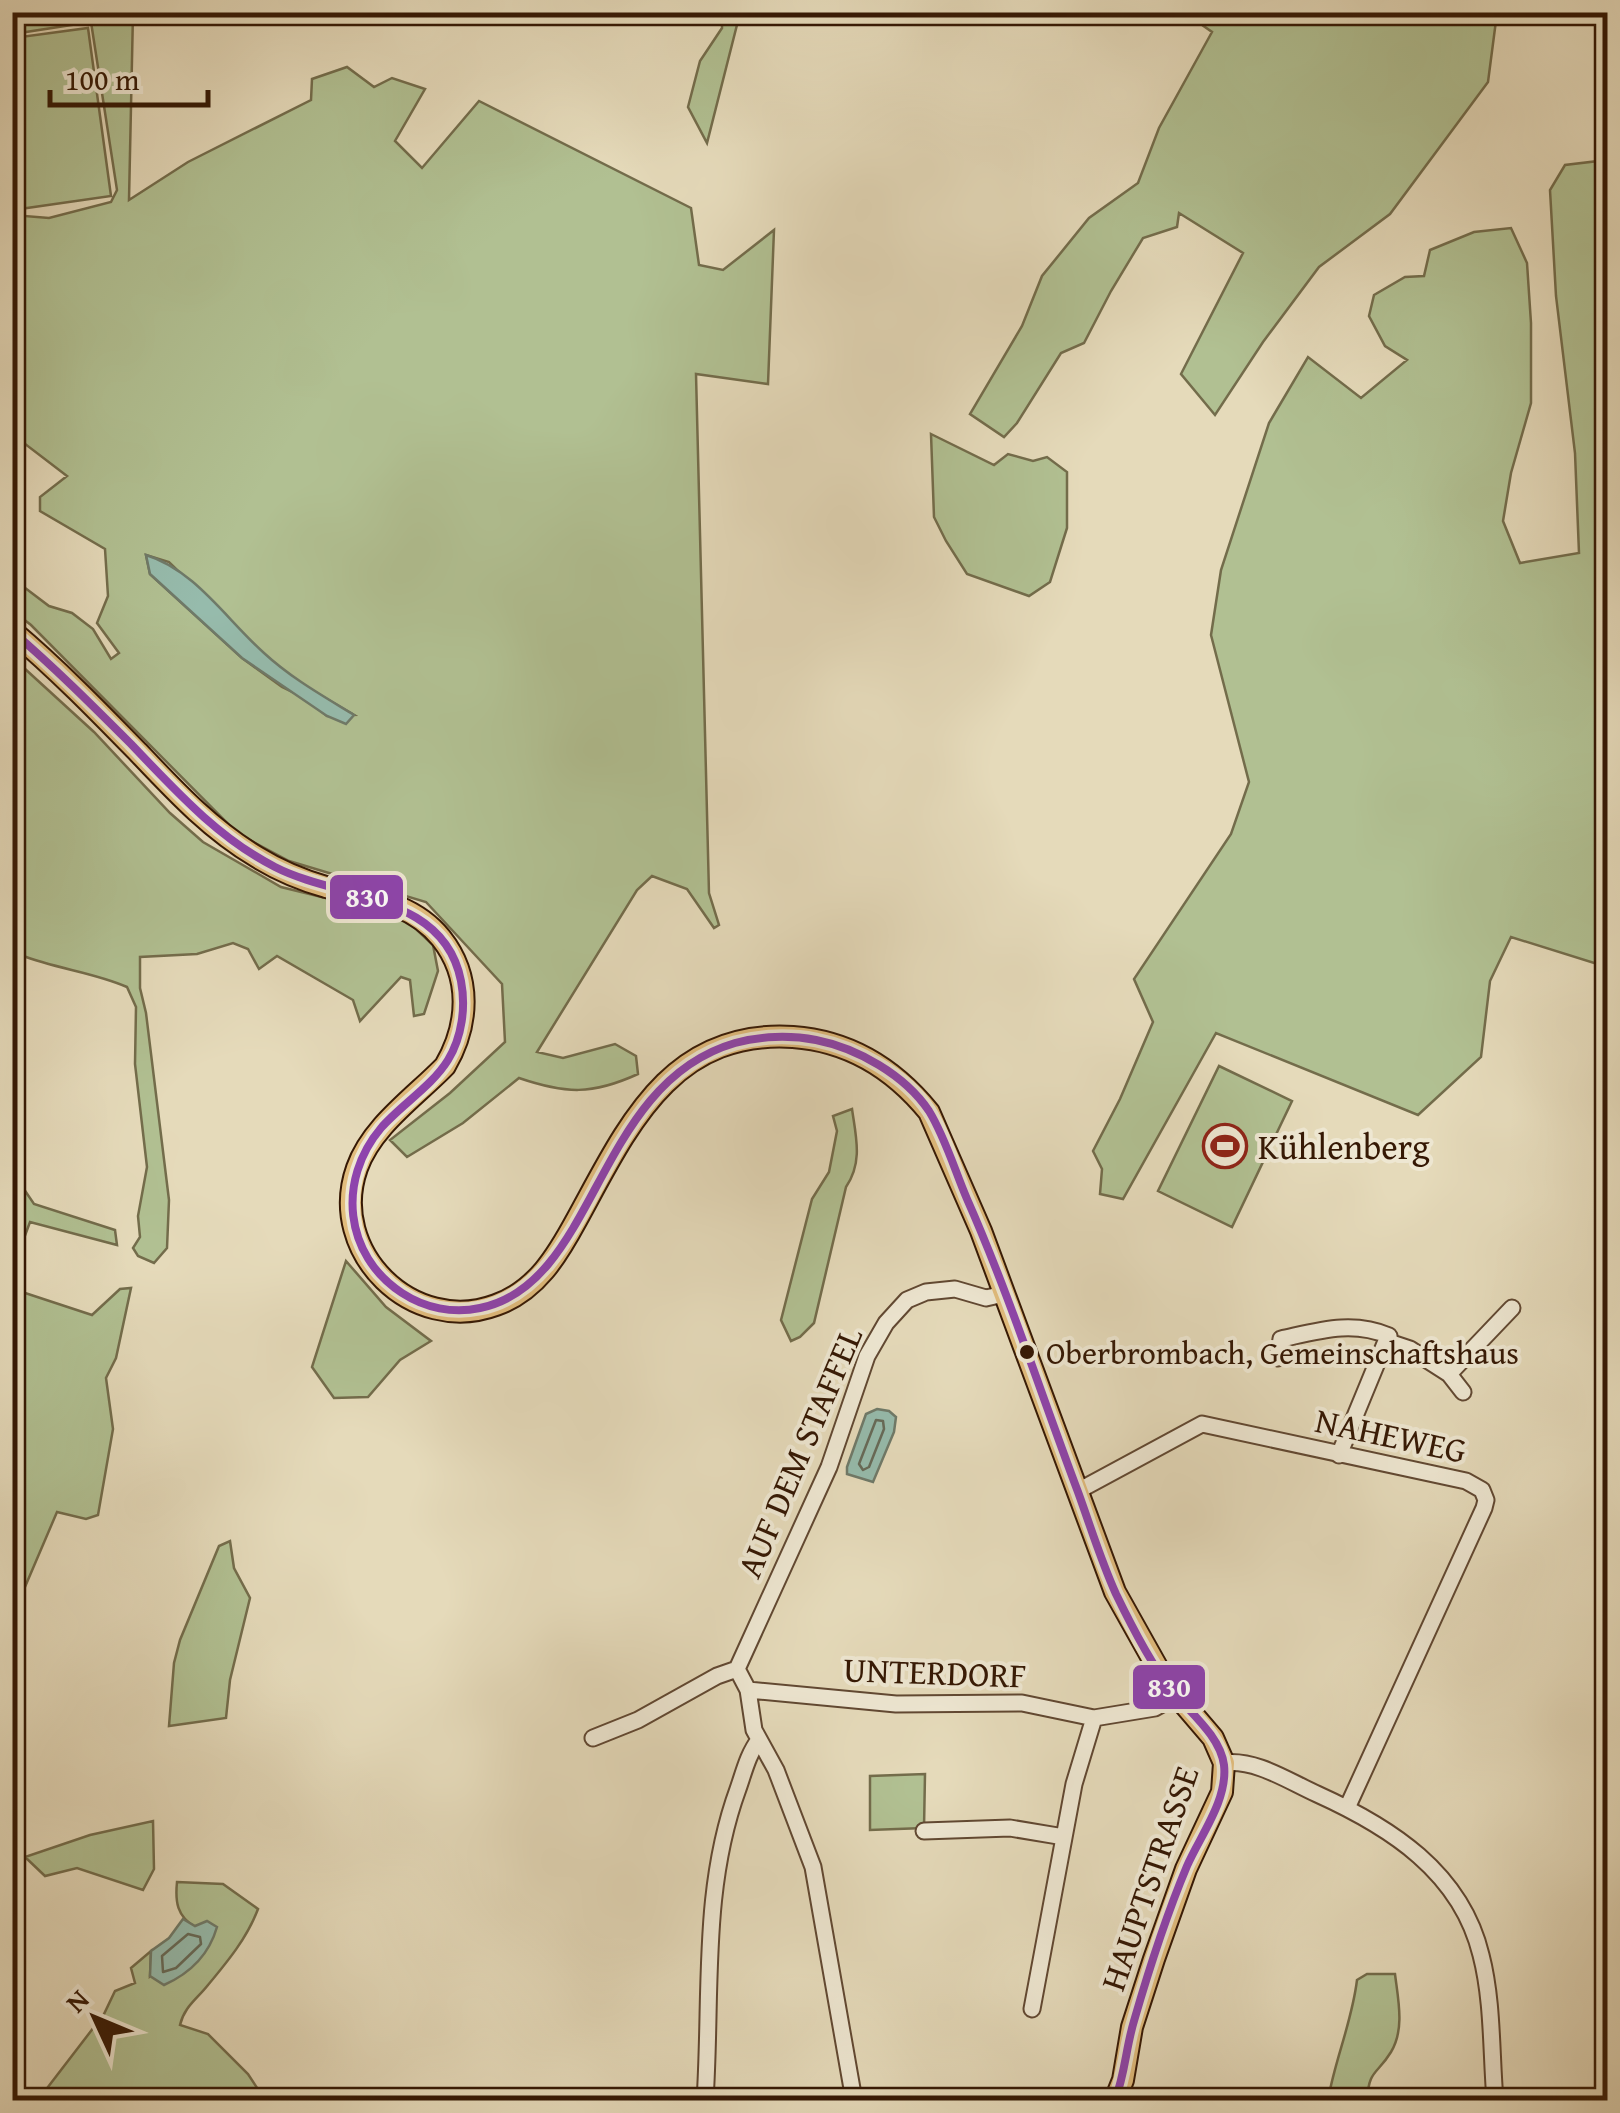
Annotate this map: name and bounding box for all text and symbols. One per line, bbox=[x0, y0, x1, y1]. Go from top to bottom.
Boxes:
scale bar bbox=[50, 45, 208, 107]
text: 100 m bbox=[65, 57, 140, 101]
line badge: 830 bbox=[328, 873, 405, 921]
text: 830 bbox=[345, 876, 389, 917]
place label: Kühlenberg bbox=[1258, 1121, 1430, 1172]
sports icon: Kühlenberg bbox=[1202, 1123, 1248, 1169]
street label: AUF DEM STAFFEL bbox=[723, 1319, 875, 1585]
place label: Oberbrombach, Gemeinschaftshaus bbox=[1046, 1329, 1519, 1376]
marker: Oberbrombach, Gemeinschaftshaus bbox=[1017, 1342, 1037, 1362]
street label: NAHEWEG bbox=[1311, 1394, 1471, 1476]
street label: UNTERDORF bbox=[843, 1643, 1027, 1701]
line badge: 830 bbox=[1131, 1663, 1207, 1711]
text: 830 bbox=[1147, 1666, 1191, 1707]
street label: HAUPTSTRASSE bbox=[1087, 1759, 1211, 1997]
north arrow bbox=[45, 1968, 145, 2068]
text: N bbox=[55, 1979, 98, 2021]

